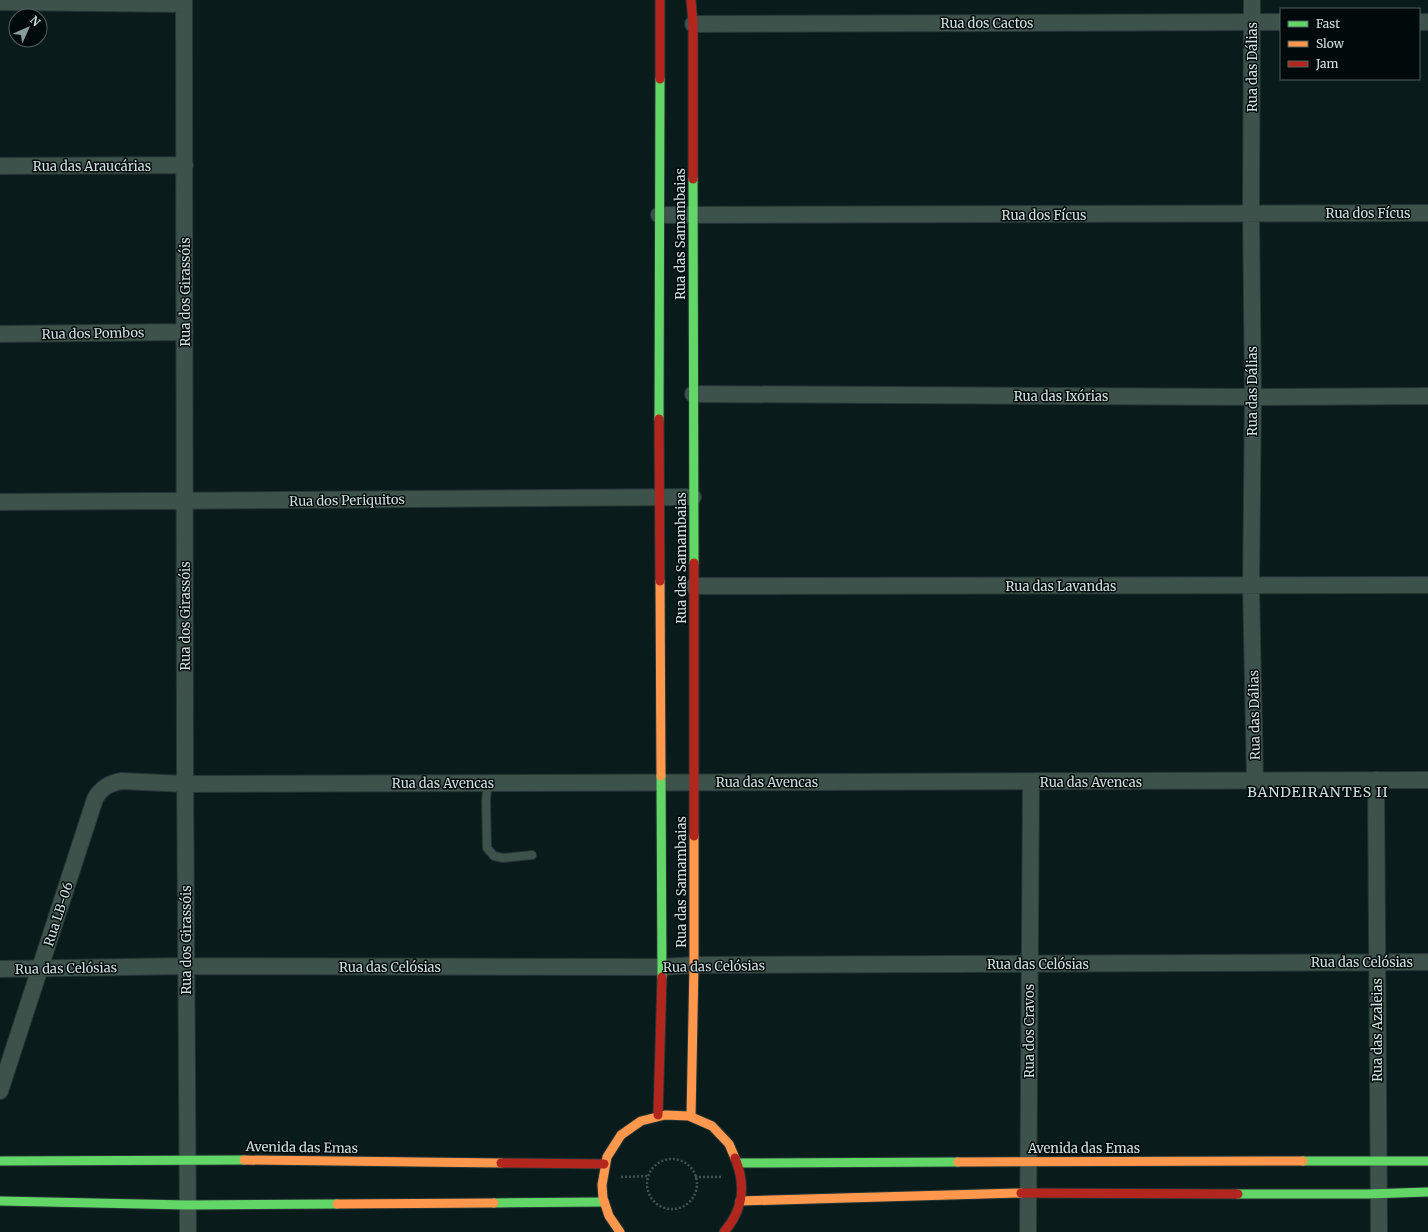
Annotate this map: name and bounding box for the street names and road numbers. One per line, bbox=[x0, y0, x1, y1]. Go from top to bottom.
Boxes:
street label: Rua dos Cactos bbox=[941, 15, 1033, 32]
street label: Rua das Dálias bbox=[1244, 22, 1261, 112]
street label: Rua das Araucárias bbox=[33, 158, 151, 175]
street label: Rua das Samambaias bbox=[672, 168, 689, 300]
street label: Rua dos Fícus bbox=[1326, 205, 1410, 222]
street label: Rua dos Fícus bbox=[1002, 207, 1086, 224]
street label: Rua dos Girassóis bbox=[177, 237, 194, 347]
street label: Rua dos Pombos bbox=[42, 324, 144, 343]
street label: Rua das Dálias bbox=[1244, 346, 1261, 436]
street label: Rua das Ixórias bbox=[1014, 388, 1108, 405]
street label: Rua dos Periquitos bbox=[289, 491, 405, 510]
street label: Rua das Samambaias bbox=[673, 492, 690, 624]
street label: Rua dos Girassóis bbox=[177, 561, 194, 671]
street label: Rua das Lavandas bbox=[1006, 578, 1117, 595]
street label: Rua das Dálias bbox=[1245, 670, 1264, 760]
street label: Rua das Avencas bbox=[716, 774, 818, 791]
street label: Rua das Avencas bbox=[1040, 774, 1142, 791]
street label: Rua das Avencas bbox=[392, 775, 494, 792]
street label: Rua das Samambaias bbox=[673, 816, 690, 948]
street label: Rua LB-06 bbox=[40, 880, 77, 948]
street label: Rua dos Girassóis bbox=[178, 885, 195, 995]
street label: Rua das Celósias bbox=[1311, 954, 1413, 971]
street label: Rua das Celósias bbox=[987, 956, 1089, 973]
street label: Rua das Celósias bbox=[663, 957, 765, 976]
street label: Rua das Celósias bbox=[15, 959, 117, 978]
street label: Rua das Celósias bbox=[339, 959, 441, 976]
street label: Rua das Azaleias bbox=[1369, 978, 1386, 1082]
street label: Rua dos Cravos bbox=[1021, 984, 1038, 1078]
street label: Avenida das Emas bbox=[245, 1138, 358, 1157]
street label: Avenida das Emas bbox=[1027, 1140, 1140, 1157]

